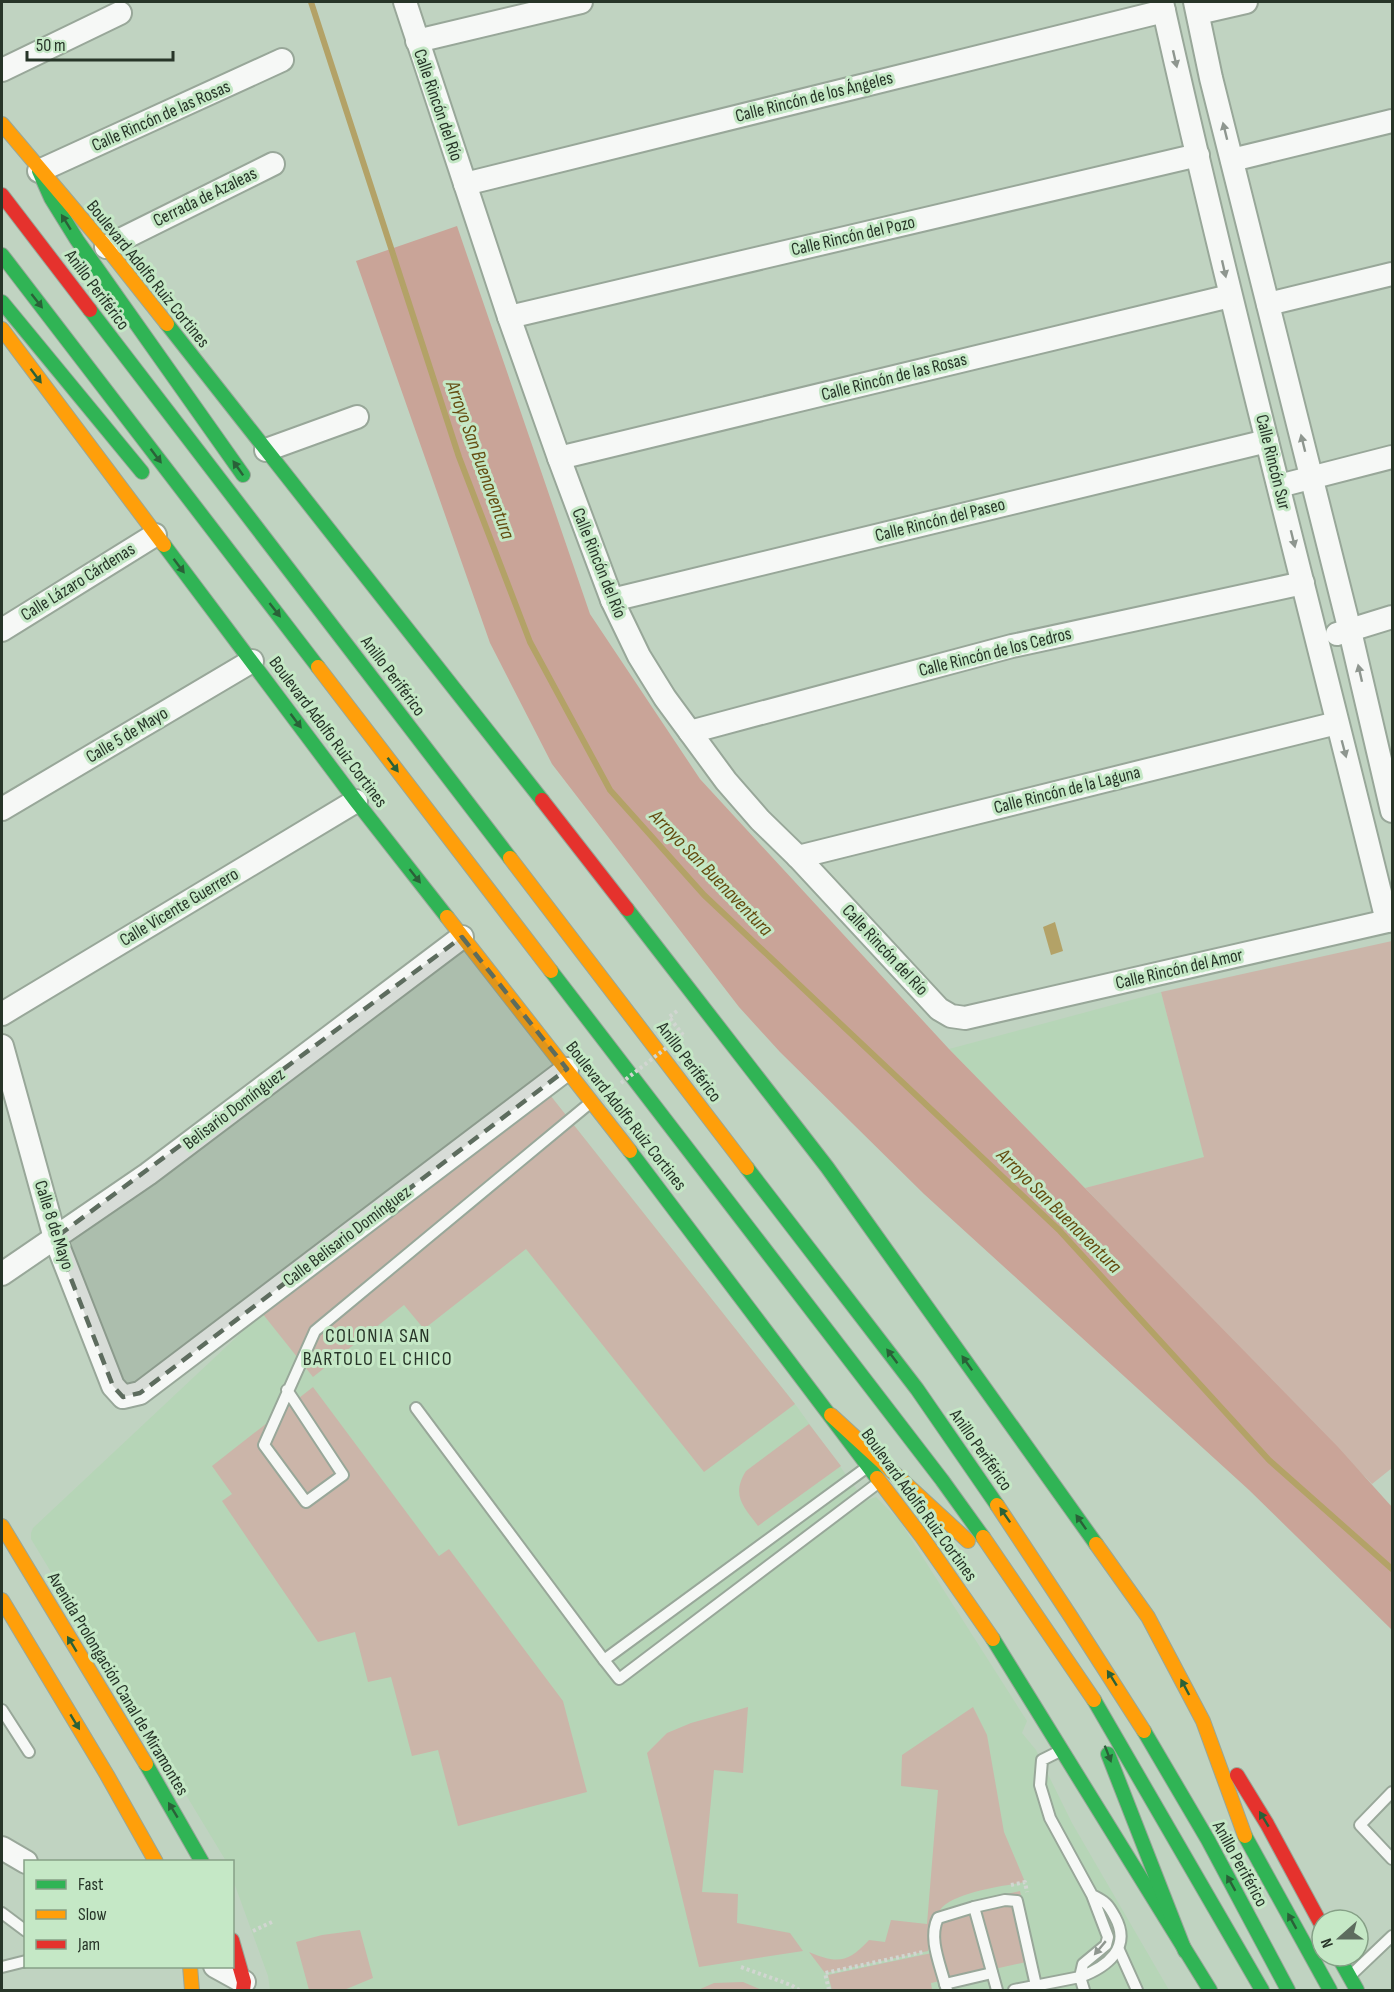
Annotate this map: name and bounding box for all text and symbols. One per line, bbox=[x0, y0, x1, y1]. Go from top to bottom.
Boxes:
scale bar bbox=[27, 24, 172, 62]
text: 50 m bbox=[36, 35, 66, 56]
street label: Calle Rincón del Río bbox=[409, 46, 467, 164]
one-way arrow bbox=[1170, 49, 1180, 68]
street label: Calle Rincón de los Ángeles bbox=[733, 67, 895, 127]
street label: Calle Rincón de las Rosas bbox=[89, 76, 233, 156]
one-way arrow bbox=[1219, 122, 1229, 141]
street label: Cerrada de Azaleas bbox=[150, 163, 260, 231]
street label: Boulevard Adolfo Ruiz Cortines bbox=[82, 196, 214, 352]
street label: Calle Rincón del Pozo bbox=[789, 212, 917, 260]
one-way arrow bbox=[61, 214, 72, 230]
street label: Anillo Periférico bbox=[60, 245, 134, 334]
one-way arrow bbox=[1219, 260, 1229, 278]
one-way arrow bbox=[31, 293, 44, 309]
street label: Calle Rincón de las Rosas bbox=[819, 349, 969, 405]
one-way arrow bbox=[30, 368, 43, 384]
water label: Arroyo San Buenaventura bbox=[440, 377, 520, 542]
street label: Calle Rincón Sur bbox=[1251, 412, 1295, 512]
one-way arrow bbox=[1298, 433, 1308, 452]
one-way arrow bbox=[149, 448, 161, 463]
one-way arrow bbox=[233, 460, 244, 476]
street label: Calle Rincón del Paseo bbox=[873, 494, 1007, 546]
street label: Calle Rincón del Río bbox=[567, 505, 631, 621]
one-way arrow bbox=[1288, 530, 1298, 548]
street label: Calle Lázaro Cárdenas bbox=[17, 539, 139, 625]
one-way arrow bbox=[172, 558, 184, 573]
one-way arrow bbox=[268, 603, 280, 618]
street label: Calle Rincón de los Cedros bbox=[917, 623, 1073, 681]
street label: Anillo Periférico bbox=[356, 631, 430, 720]
street label: Boulevard Adolfo Ruiz Cortines bbox=[264, 652, 392, 812]
one-way arrow bbox=[1355, 663, 1364, 682]
street label: Calle 5 de Mayo bbox=[82, 702, 172, 768]
one-way arrow bbox=[290, 713, 303, 729]
one-way arrow bbox=[1340, 740, 1350, 758]
one-way arrow bbox=[387, 757, 400, 773]
street label: Calle Rincón de la Laguna bbox=[992, 762, 1143, 818]
water label: Arroyo San Buenaventura bbox=[644, 804, 778, 941]
street label: Calle Vicente Guerrero bbox=[116, 863, 242, 951]
one-way arrow bbox=[408, 868, 421, 884]
street label: Calle Rincón del Río bbox=[838, 900, 932, 1000]
street label: Calle Rincón del Amor bbox=[1113, 944, 1245, 994]
street label: Anillo Periférico bbox=[652, 1017, 726, 1106]
street label: Boulevard Adolfo Ruiz Cortines bbox=[561, 1037, 691, 1195]
street label: Belisario Domínguez bbox=[179, 1064, 289, 1154]
water label: Arroyo San Buenaventura bbox=[991, 1143, 1126, 1278]
street label: Calle 8 de Mayo bbox=[30, 1178, 78, 1272]
street label: Calle Belisario Domínguez bbox=[279, 1181, 415, 1291]
district label: COLONIA SAN BARTOLO EL CHICO bbox=[303, 1324, 453, 1371]
one-way arrow bbox=[886, 1349, 898, 1365]
one-way arrow bbox=[962, 1356, 974, 1371]
street label: Anillo Periférico bbox=[945, 1404, 1017, 1495]
street label: Boulevard Adolfo Ruiz Cortines bbox=[857, 1425, 981, 1585]
one-way arrow bbox=[999, 1508, 1011, 1524]
one-way arrow bbox=[1075, 1515, 1087, 1531]
street label: Avenida Prolongación Canal de Miramontes bbox=[42, 1568, 193, 1799]
one-way arrow bbox=[67, 1636, 78, 1652]
one-way arrow bbox=[1106, 1670, 1117, 1687]
one-way arrow bbox=[1180, 1678, 1190, 1695]
one-way arrow bbox=[70, 1714, 81, 1730]
one-way arrow bbox=[1104, 1745, 1114, 1763]
one-way arrow bbox=[168, 1802, 179, 1818]
one-way arrow bbox=[1258, 1811, 1269, 1827]
street label: Anillo Periférico bbox=[1207, 1817, 1272, 1910]
legend bbox=[24, 1860, 234, 1968]
text: Fast bbox=[78, 1874, 104, 1895]
one-way arrow bbox=[1226, 1875, 1236, 1892]
text: Slow bbox=[78, 1904, 107, 1925]
north arrow bbox=[1310, 1908, 1370, 1968]
one-way arrow bbox=[1287, 1912, 1297, 1929]
text: Jam bbox=[77, 1934, 100, 1955]
text: N bbox=[1317, 1935, 1338, 1950]
one-way arrow bbox=[1094, 1940, 1107, 1956]

